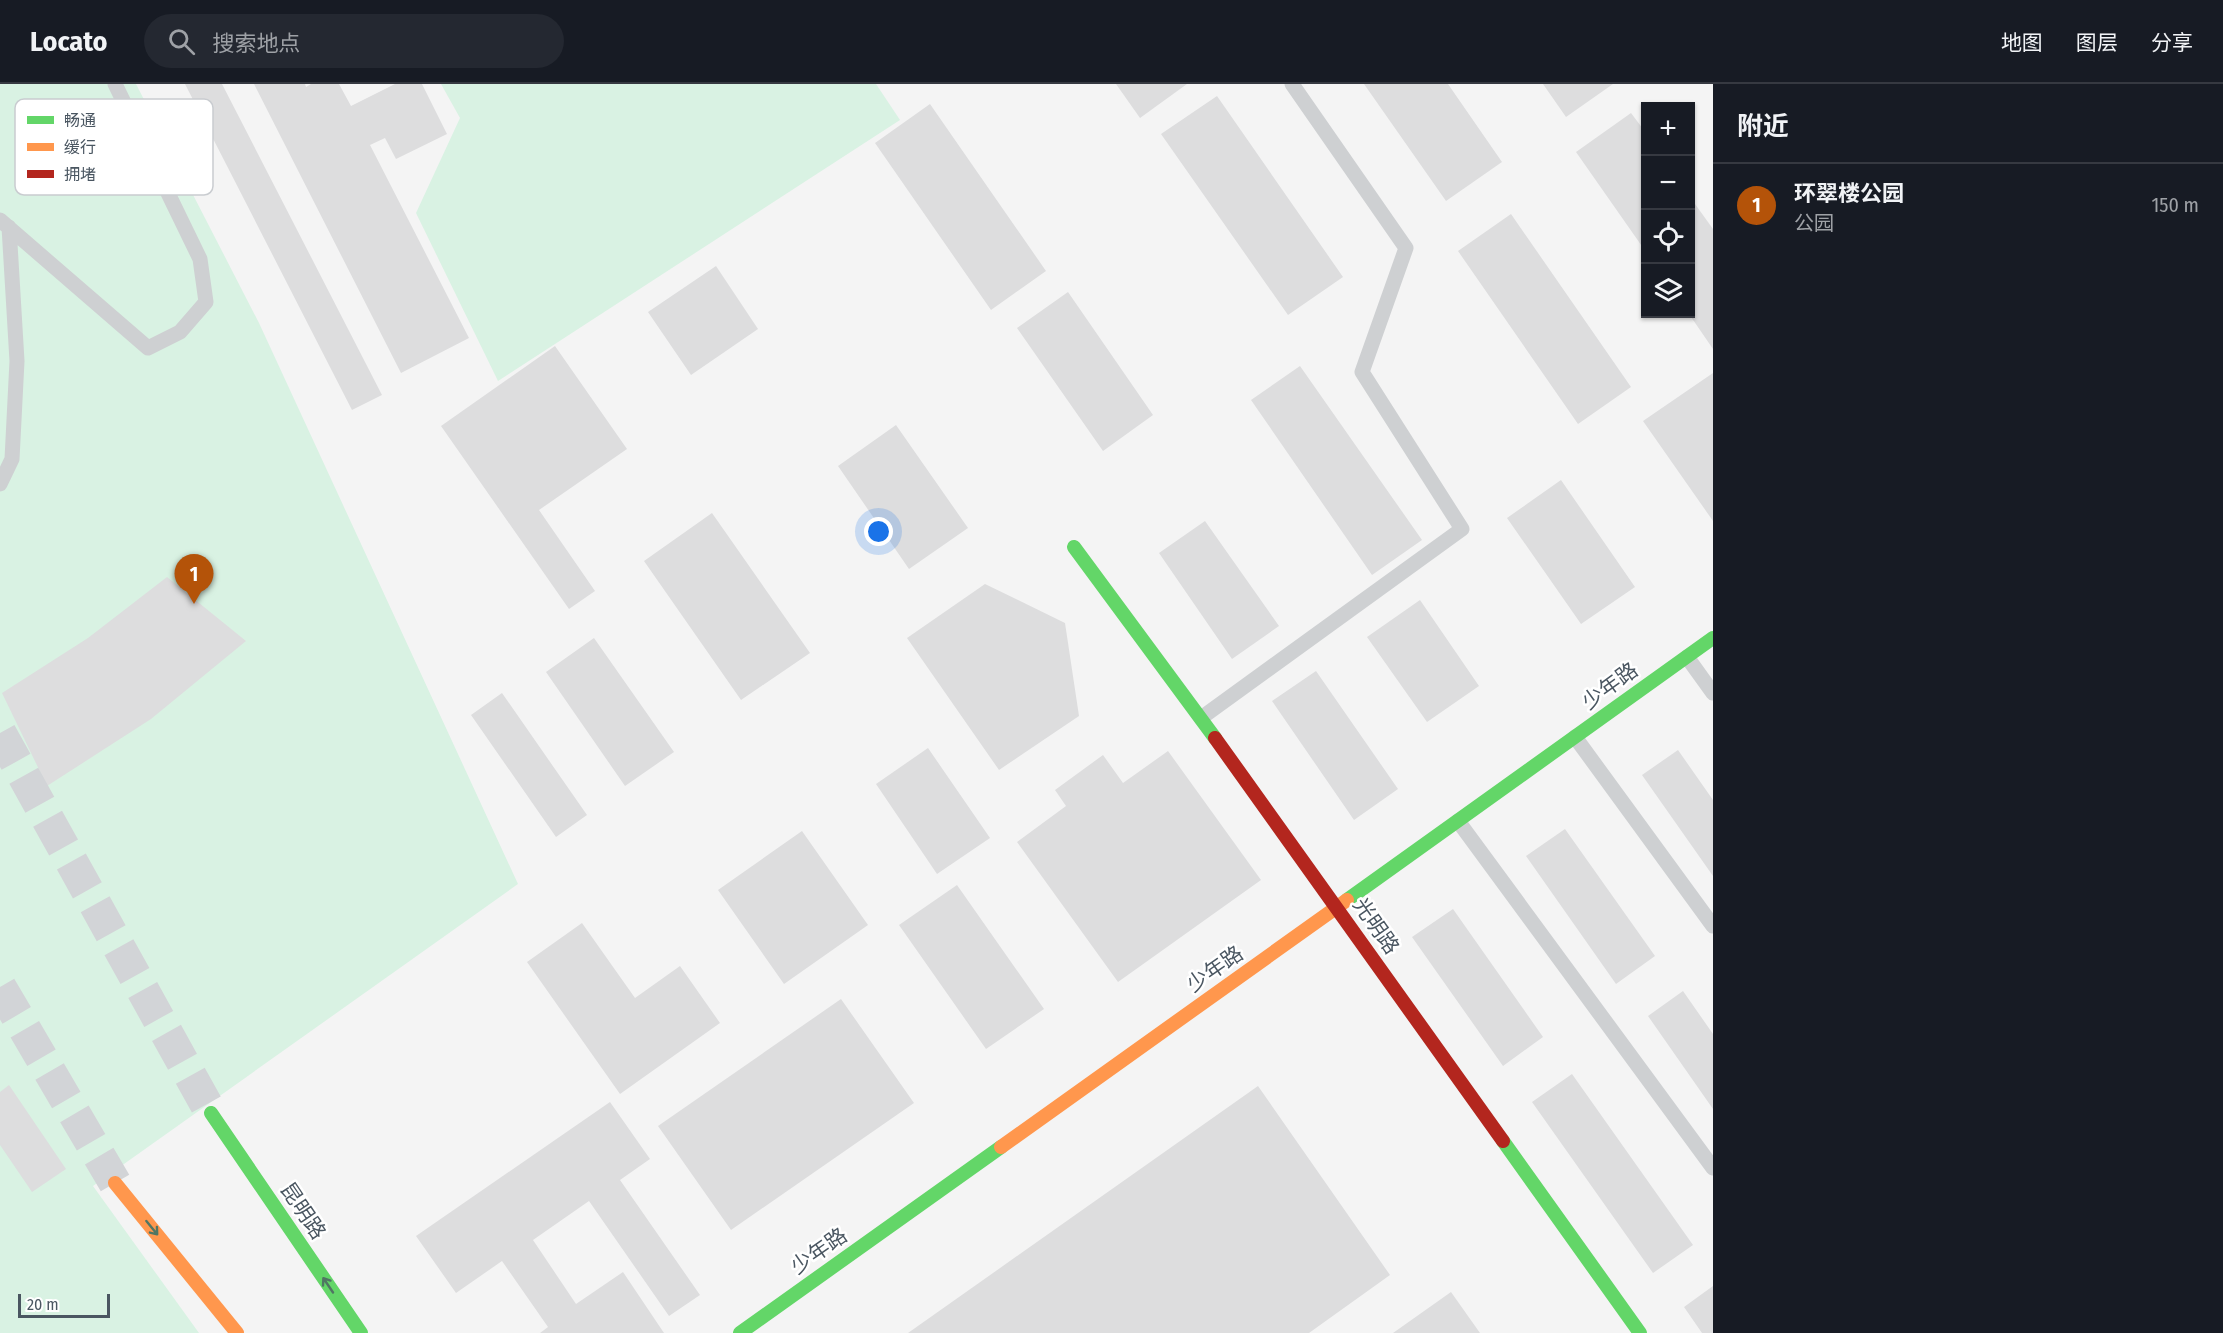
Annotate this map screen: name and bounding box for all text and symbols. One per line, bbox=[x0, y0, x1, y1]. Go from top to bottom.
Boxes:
search box bbox=[144, 14, 564, 68]
text: Locato bbox=[30, 25, 108, 58]
icon: search bbox=[165, 25, 198, 58]
text: 搜索地点 bbox=[213, 30, 301, 57]
text: 地图 bbox=[2001, 30, 2043, 56]
text: 图层 bbox=[2076, 30, 2118, 56]
text: 分享 bbox=[2151, 30, 2193, 56]
legend bbox=[15, 99, 213, 195]
map controls bbox=[1641, 102, 1695, 318]
button: + bbox=[1641, 102, 1695, 156]
text: 畅通 bbox=[64, 111, 96, 130]
text: 附近 bbox=[1737, 111, 1789, 142]
text: 缓行 bbox=[64, 138, 96, 157]
button: − bbox=[1641, 156, 1695, 210]
text: 拥堵 bbox=[64, 165, 96, 184]
text: 环翠楼公园 bbox=[1794, 180, 1904, 207]
text: 1 bbox=[1752, 193, 1761, 217]
text: 150 m bbox=[2152, 193, 2199, 217]
button: locate bbox=[1641, 210, 1695, 264]
text: 公园 bbox=[1794, 211, 1834, 235]
button: layers bbox=[1641, 264, 1695, 318]
your location bbox=[864, 517, 893, 546]
pin: 1 bbox=[174, 554, 214, 604]
street label: 少年路 bbox=[1577, 657, 1643, 715]
street label: 光明路 bbox=[1347, 893, 1405, 959]
street label: 少年路 bbox=[1182, 940, 1248, 998]
street label: 昆明路 bbox=[275, 1178, 331, 1244]
one-way arrow bbox=[145, 1220, 159, 1235]
street label: 少年路 bbox=[786, 1222, 852, 1280]
one-way arrow bbox=[322, 1277, 334, 1293]
scale bar bbox=[18, 1291, 110, 1318]
text: 20 m bbox=[27, 1295, 58, 1314]

